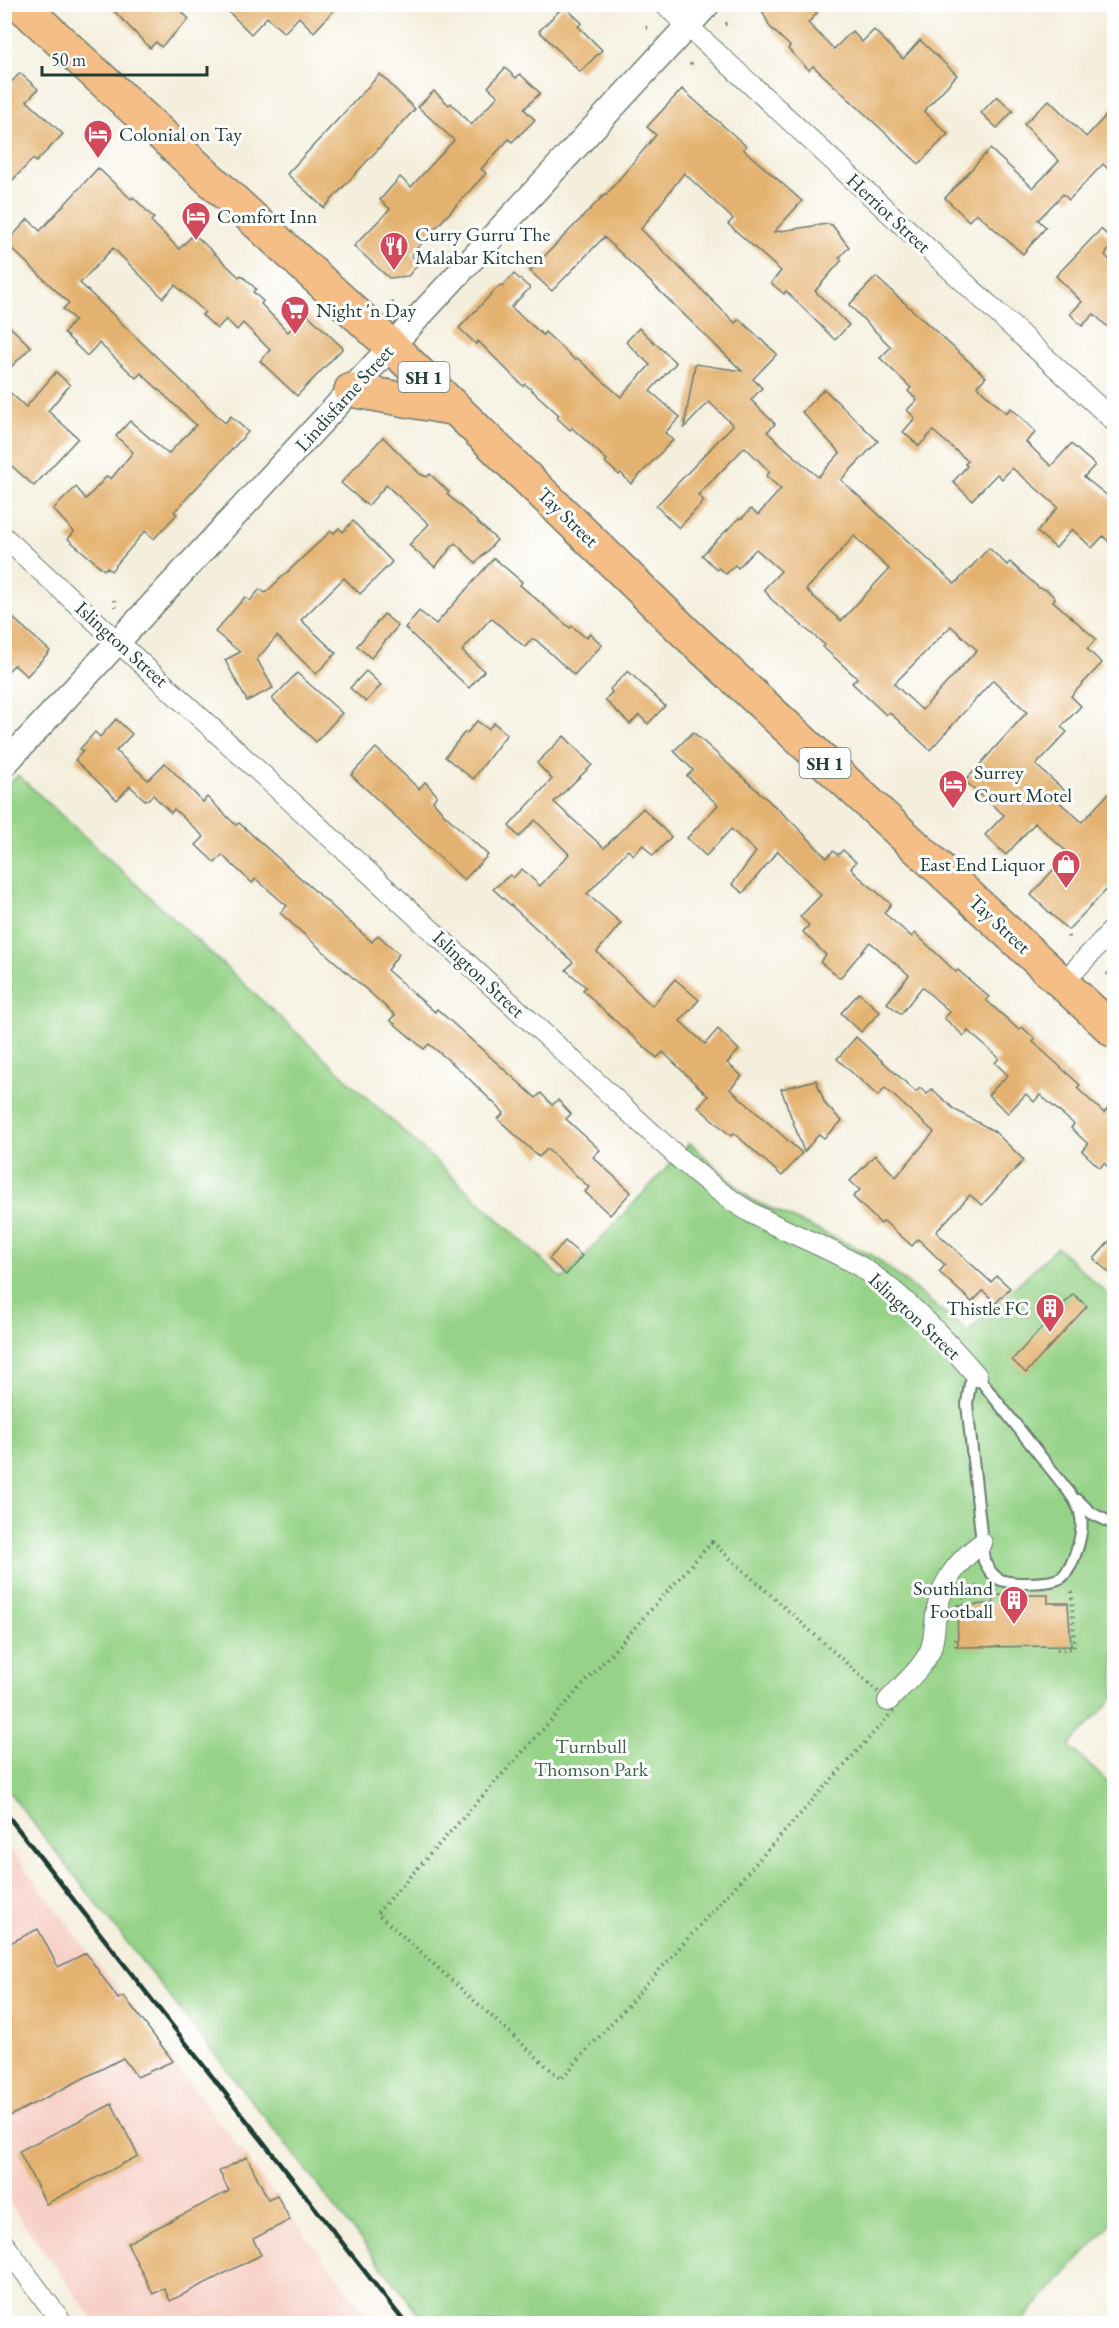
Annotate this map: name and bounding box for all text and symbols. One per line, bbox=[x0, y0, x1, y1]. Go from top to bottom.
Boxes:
scale bar bbox=[42, 39, 207, 77]
text: 50 m bbox=[51, 48, 86, 71]
hotel icon: Colonial on Tay bbox=[82, 118, 114, 160]
place label: Colonial on Tay bbox=[119, 121, 242, 147]
street label: Herriot Street bbox=[841, 167, 937, 259]
hotel icon: Comfort Inn bbox=[180, 200, 212, 242]
place label: Comfort Inn bbox=[217, 203, 318, 229]
place label: Curry Gurru The Malabar Kitchen bbox=[415, 221, 551, 270]
restaurant icon: Curry Gurru The Malabar Kitchen bbox=[378, 230, 410, 272]
supermarket icon: Night 'n Day bbox=[279, 294, 311, 336]
place label: Night 'n Day bbox=[316, 297, 416, 323]
street label: Lindisfarne Street bbox=[289, 338, 399, 457]
road number: SH 1 bbox=[398, 362, 450, 392]
street label: Tay Street bbox=[532, 481, 605, 553]
street label: Islington Street bbox=[70, 595, 175, 693]
road number: SH 1 bbox=[800, 748, 850, 778]
place label: Surrey Court Motel bbox=[974, 759, 1072, 808]
hotel icon: Surrey Court Motel bbox=[937, 768, 969, 810]
shop icon: East End Liquor bbox=[1050, 848, 1082, 890]
place label: East End Liquor bbox=[919, 851, 1045, 877]
street label: Tay Street bbox=[963, 889, 1037, 960]
street label: Islington Street bbox=[427, 925, 531, 1024]
street label: Islington Street bbox=[863, 1267, 967, 1366]
building icon: Thistle FC bbox=[1034, 1292, 1066, 1334]
place label: Thistle FC bbox=[947, 1295, 1029, 1321]
place label: Southland Football bbox=[913, 1575, 994, 1624]
building icon: Southland Football bbox=[998, 1584, 1030, 1626]
park label: Turnbull Thomson Park bbox=[534, 1733, 649, 1782]

